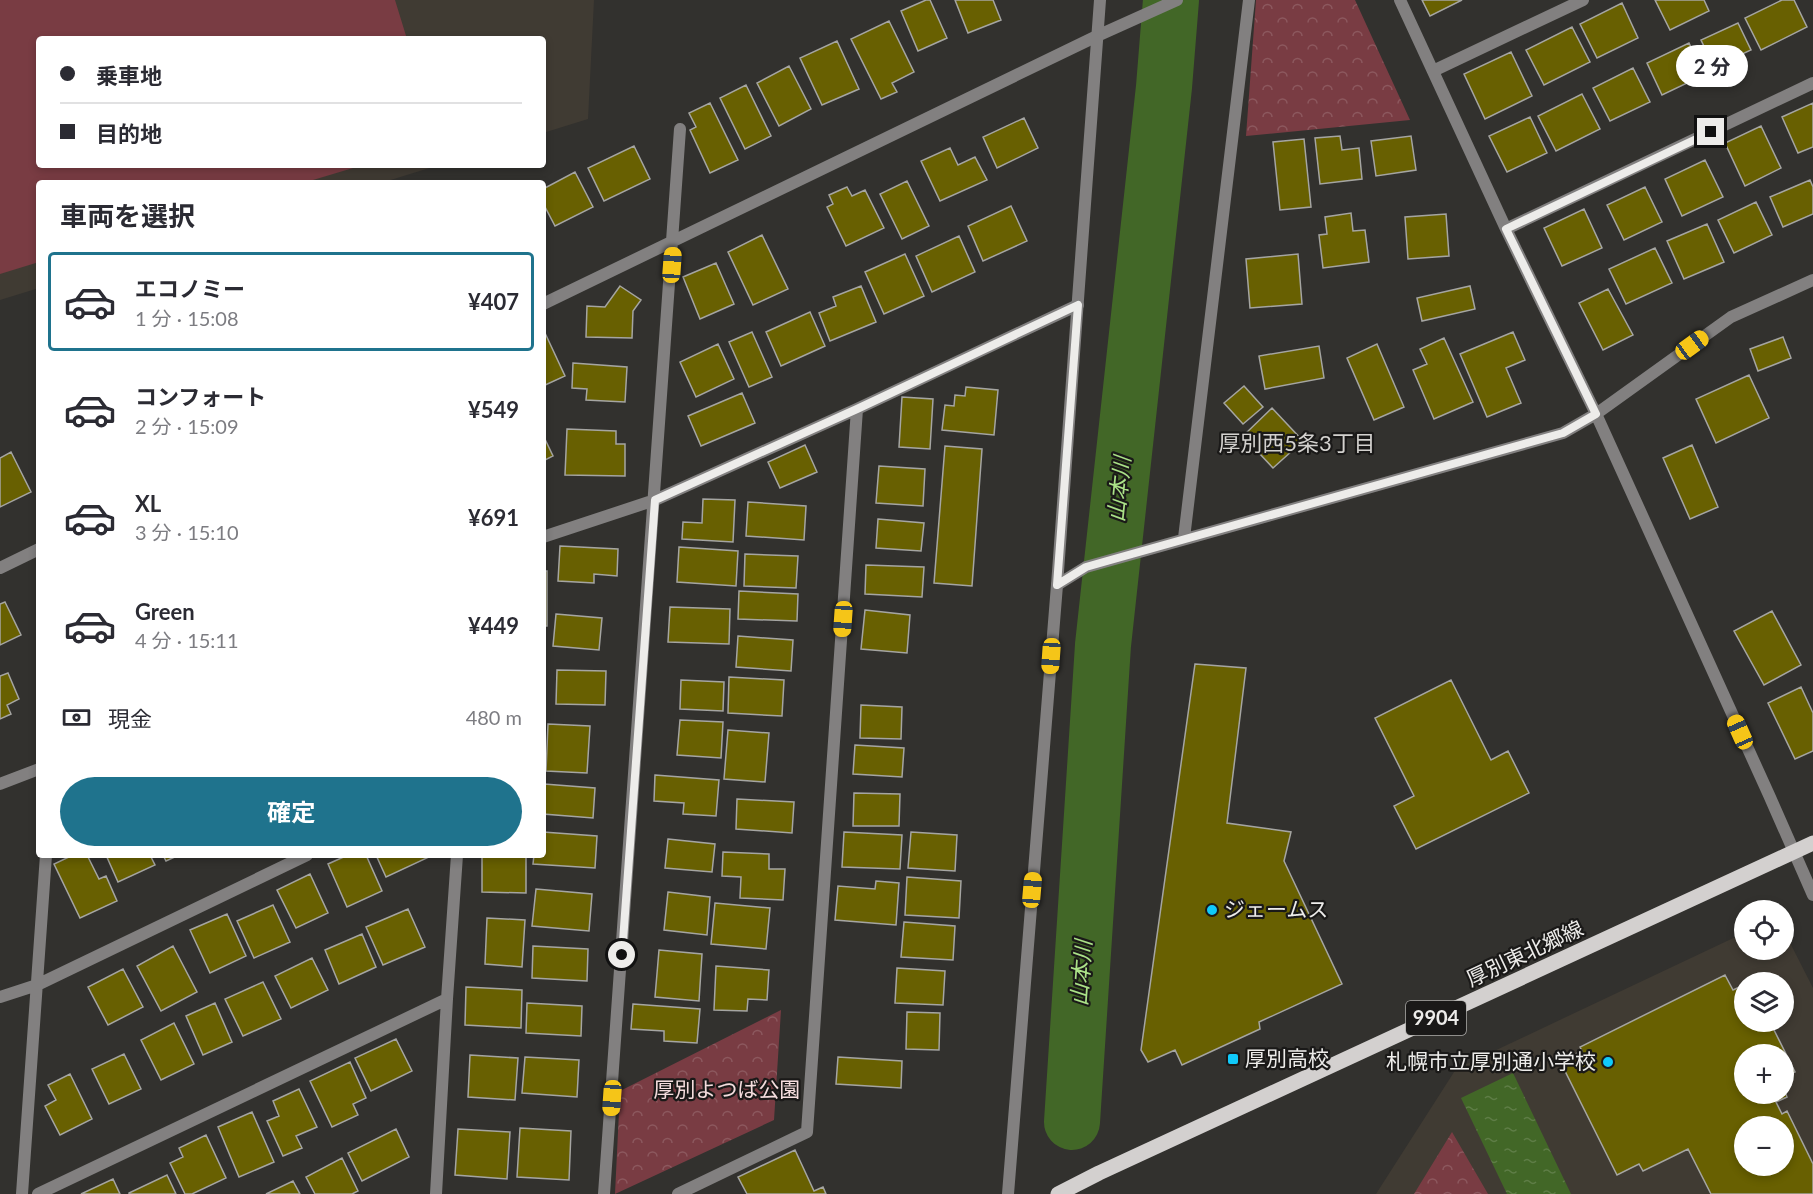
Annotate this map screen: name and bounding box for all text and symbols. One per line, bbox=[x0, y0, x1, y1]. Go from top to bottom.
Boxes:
callout: 2 分 bbox=[1675, 45, 1747, 87]
text: 2 分 bbox=[1694, 54, 1730, 78]
text: 乗車地 bbox=[96, 62, 162, 89]
route end bbox=[1697, 118, 1724, 145]
text: 目的地 bbox=[96, 120, 162, 147]
text: 車両を選択 bbox=[60, 199, 195, 232]
car bbox=[662, 246, 682, 284]
icon: car bbox=[63, 275, 117, 329]
text: エコノミー bbox=[135, 275, 245, 302]
text: ¥407 bbox=[468, 288, 519, 315]
text: 1 分 · 15:08 bbox=[135, 306, 239, 330]
car bbox=[1672, 327, 1712, 363]
icon: car bbox=[63, 383, 117, 437]
text: コンフォート bbox=[135, 383, 266, 410]
text: ¥549 bbox=[468, 396, 519, 423]
text: 2 分 · 15:09 bbox=[135, 414, 239, 438]
district label: 厚別西5条3丁目 bbox=[1218, 429, 1376, 456]
water label: 山本川 bbox=[1102, 453, 1136, 523]
text: XL bbox=[135, 490, 161, 517]
icon: car bbox=[63, 491, 117, 545]
text: ¥691 bbox=[468, 504, 519, 531]
text: 3 分 · 15:10 bbox=[135, 520, 239, 544]
text: Green bbox=[135, 598, 195, 625]
icon: car bbox=[63, 599, 117, 653]
car bbox=[833, 600, 853, 638]
text: ¥449 bbox=[468, 612, 519, 639]
text: 4 分 · 15:11 bbox=[135, 628, 239, 652]
car bbox=[1041, 637, 1061, 675]
icon: cash bbox=[60, 701, 93, 734]
text: 現金 bbox=[108, 705, 152, 732]
text: 480 m bbox=[466, 705, 522, 729]
car bbox=[1724, 712, 1756, 752]
button: 確定 bbox=[60, 777, 522, 846]
car bbox=[1021, 871, 1043, 909]
place label: ジェームス bbox=[1224, 896, 1328, 921]
map controls bbox=[1734, 900, 1794, 1176]
button: locate bbox=[1734, 900, 1794, 960]
marker: ジェームス bbox=[1205, 903, 1219, 917]
street label: 厚別東北郷線 bbox=[1462, 915, 1587, 991]
water label: 山本川 bbox=[1065, 937, 1096, 1007]
route start bbox=[608, 941, 635, 968]
button: layers bbox=[1734, 972, 1794, 1032]
road number: 9904 bbox=[1406, 1001, 1466, 1035]
button: + bbox=[1734, 1044, 1794, 1104]
place label: 厚別高校 bbox=[1245, 1045, 1329, 1070]
place label: 札幌市立厚別通小学校 bbox=[1386, 1048, 1596, 1073]
marker: 厚別高校 bbox=[1226, 1052, 1240, 1066]
marker: 札幌市立厚別通小学校 bbox=[1601, 1055, 1615, 1069]
park label: 厚別よつば公園 bbox=[654, 1076, 801, 1101]
car bbox=[602, 1079, 622, 1117]
button: − bbox=[1734, 1116, 1794, 1176]

